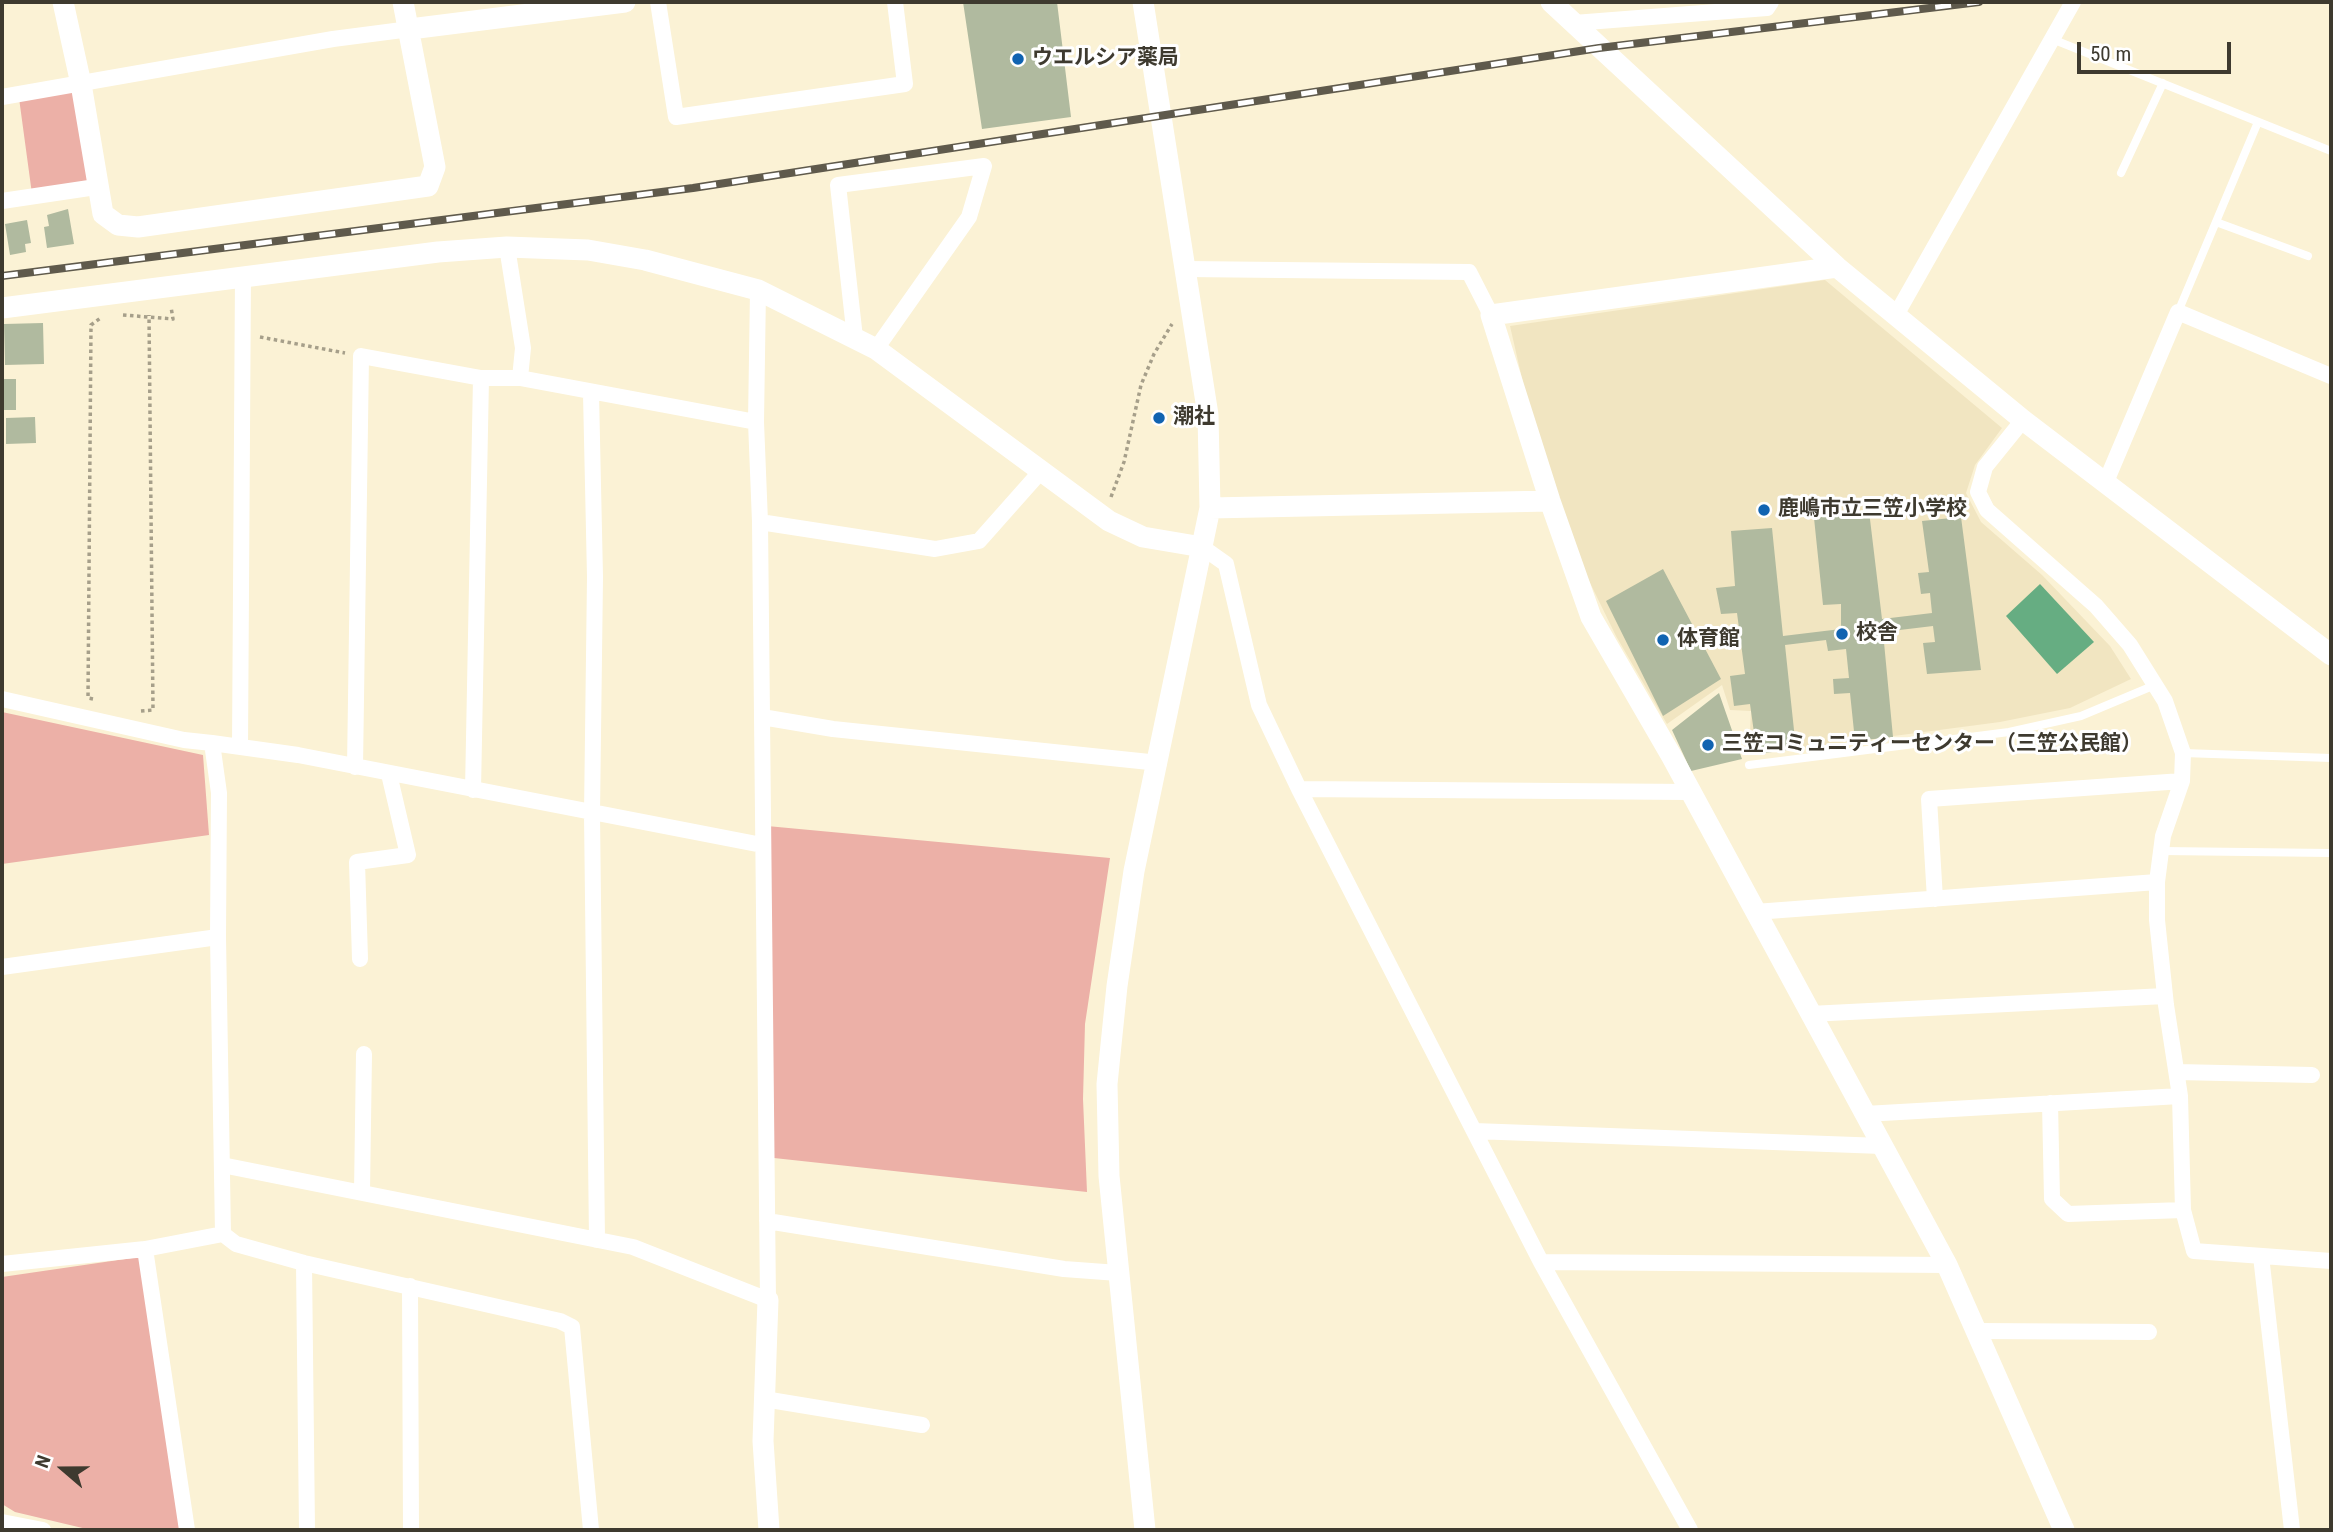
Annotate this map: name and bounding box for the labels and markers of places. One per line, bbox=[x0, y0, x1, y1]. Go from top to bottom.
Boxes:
place label: ウエルシア薬局 bbox=[1032, 46, 1179, 72]
marker: ウエルシア薬局 bbox=[1010, 51, 1026, 67]
place label: 潮社 bbox=[1173, 405, 1215, 431]
marker: 潮社 bbox=[1151, 410, 1167, 426]
place label: 鹿嶋市立三笠小学校 bbox=[1778, 497, 1967, 523]
marker: 鹿嶋市立三笠小学校 bbox=[1756, 502, 1772, 518]
place label: 校舎 bbox=[1856, 621, 1898, 647]
marker: 校舎 bbox=[1834, 626, 1850, 642]
place label: 体育館 bbox=[1677, 627, 1740, 653]
marker: 体育館 bbox=[1655, 632, 1671, 648]
place label: 三笠コミュニティーセンター（三笠公民館） bbox=[1722, 732, 2142, 758]
marker: 三笠コミュニティーセンター（三笠公民館） bbox=[1700, 737, 1716, 753]

